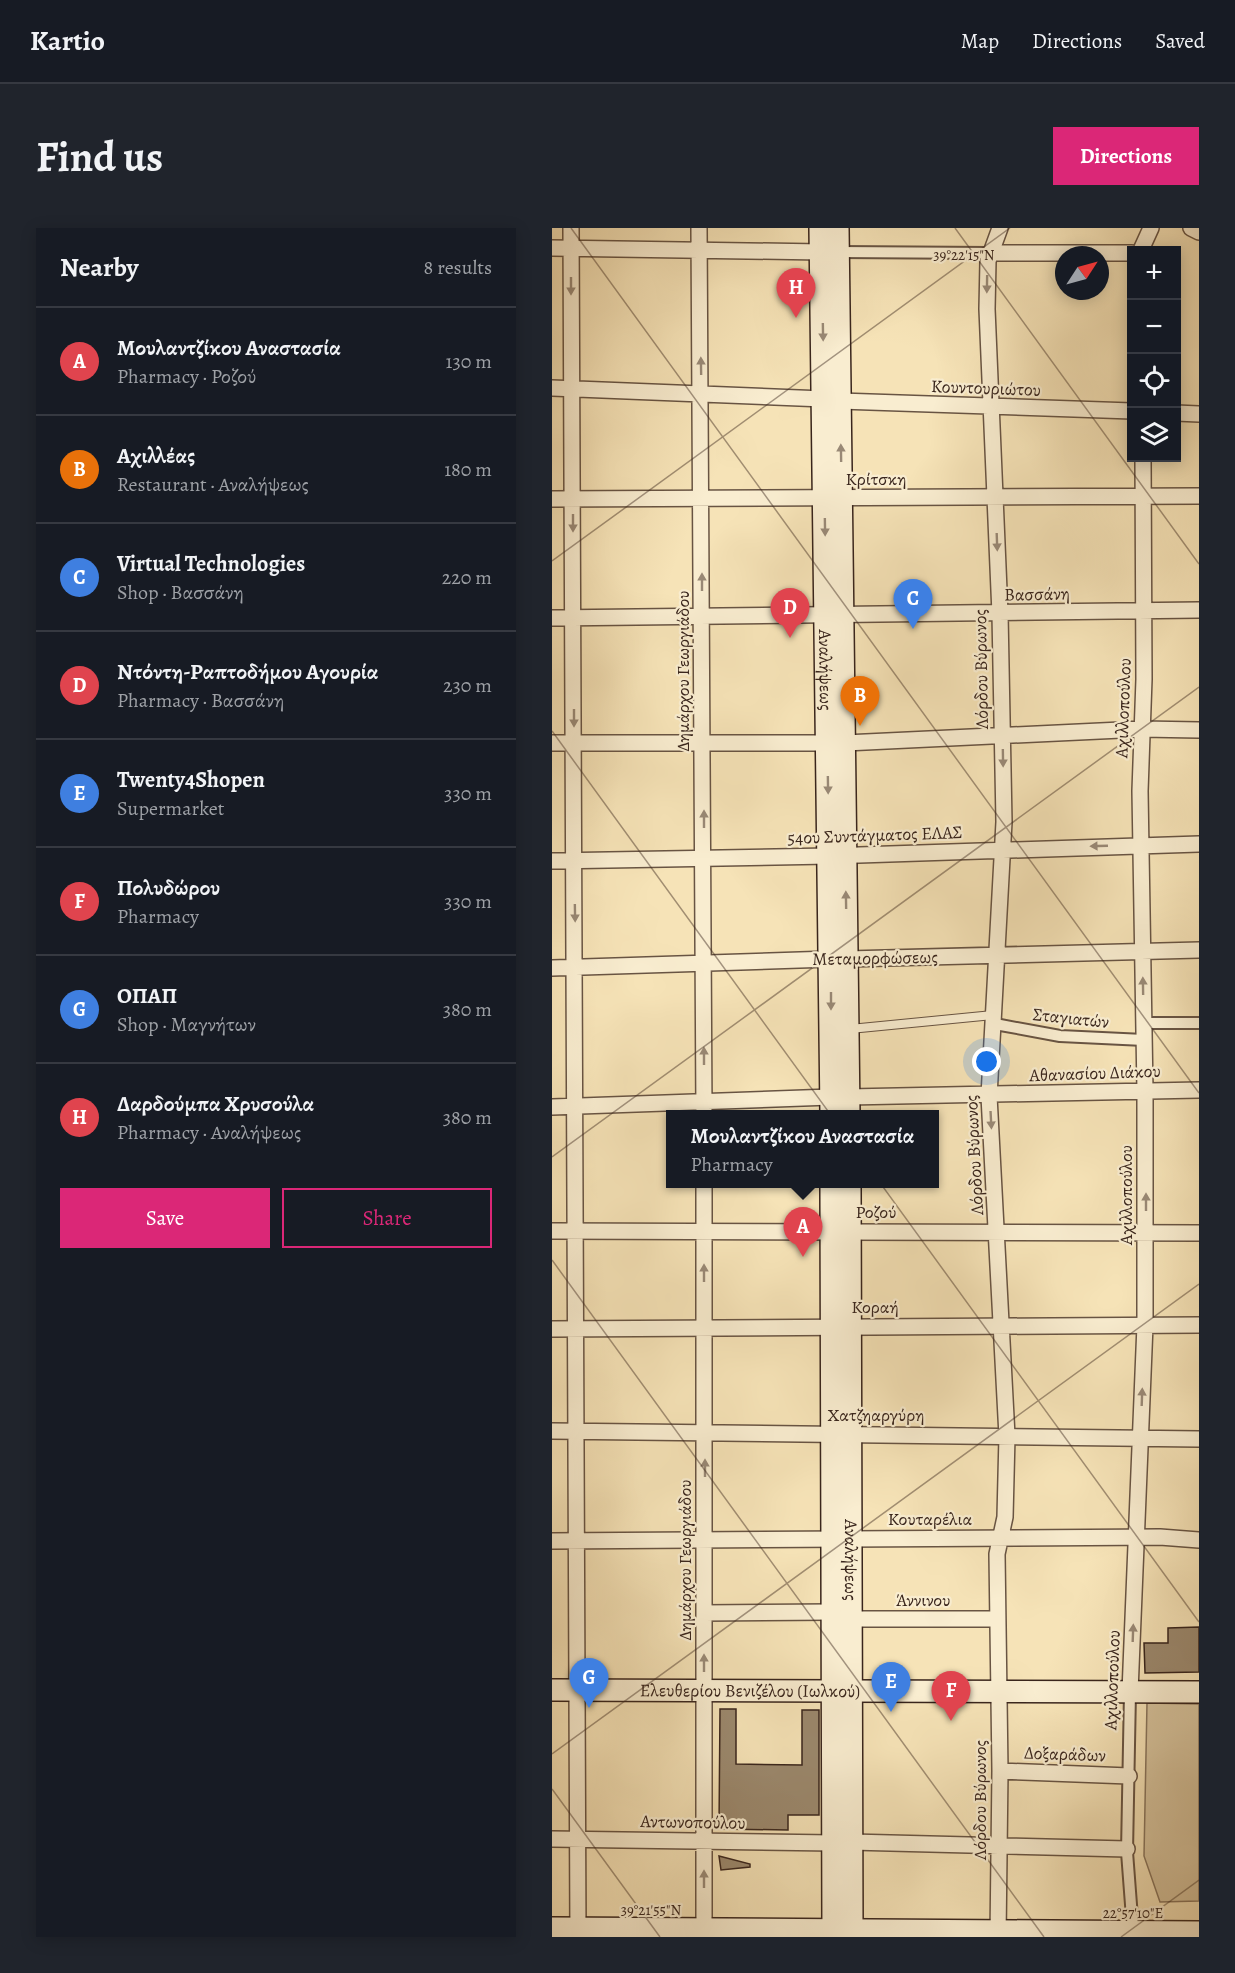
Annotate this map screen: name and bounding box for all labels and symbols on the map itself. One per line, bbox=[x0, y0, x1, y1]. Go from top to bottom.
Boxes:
text: 39°22'15"N bbox=[933, 245, 995, 265]
north arrow bbox=[1055, 246, 1109, 300]
pin: H bbox=[776, 268, 816, 318]
one-way arrow bbox=[982, 275, 992, 294]
one-way arrow bbox=[566, 277, 576, 296]
one-way arrow bbox=[818, 322, 828, 341]
one-way arrow bbox=[696, 357, 706, 376]
street label: Κουντουριώτου bbox=[931, 374, 1041, 402]
one-way arrow bbox=[836, 444, 845, 463]
street label: Κρίτσκη bbox=[846, 467, 906, 491]
one-way arrow bbox=[568, 514, 577, 533]
one-way arrow bbox=[820, 517, 830, 536]
one-way arrow bbox=[993, 533, 1002, 552]
one-way arrow bbox=[697, 573, 707, 592]
pin: C bbox=[894, 580, 932, 629]
street label: Βασσάνη bbox=[1004, 581, 1070, 607]
pin: D bbox=[770, 588, 810, 638]
street label: Δημάρχου Γεωργιάδου bbox=[671, 590, 695, 752]
street label: Λόρδου Βύρωνος bbox=[968, 609, 994, 730]
street label: Αναλήψεως bbox=[813, 628, 838, 711]
street label: Αχιλλοπούλου bbox=[1109, 658, 1137, 759]
pin: B bbox=[840, 676, 880, 726]
one-way arrow bbox=[569, 709, 578, 728]
one-way arrow bbox=[998, 748, 1007, 767]
one-way arrow bbox=[823, 775, 833, 794]
one-way arrow bbox=[699, 810, 709, 829]
street label: 54ου Συντάγματος ΕΛΑΣ bbox=[787, 820, 963, 850]
one-way arrow bbox=[1089, 842, 1108, 851]
one-way arrow bbox=[841, 891, 851, 910]
one-way arrow bbox=[570, 904, 579, 923]
street label: Μεταμορφώσεως bbox=[812, 945, 938, 971]
one-way arrow bbox=[1138, 976, 1148, 995]
one-way arrow bbox=[826, 991, 836, 1010]
street label: Σταγιατών bbox=[1032, 1002, 1110, 1034]
one-way arrow bbox=[699, 1047, 709, 1066]
your location bbox=[972, 1047, 1001, 1076]
street label: Αθανασίου Διάκου bbox=[1028, 1059, 1161, 1087]
street label: Λόρδου Βύρωνος bbox=[959, 1094, 989, 1217]
one-way arrow bbox=[986, 1111, 995, 1130]
street label: Αχιλλοπούλου bbox=[1114, 1145, 1138, 1246]
one-way arrow bbox=[1141, 1192, 1151, 1211]
street label: Ροζού bbox=[856, 1200, 896, 1224]
pin: A bbox=[784, 1208, 822, 1257]
one-way arrow bbox=[699, 1263, 709, 1282]
street label: Κοραή bbox=[851, 1295, 899, 1319]
one-way arrow bbox=[1138, 1387, 1147, 1406]
street label: Χατζηαργύρη bbox=[828, 1403, 924, 1427]
one-way arrow bbox=[700, 1458, 710, 1477]
street label: Δημάρχου Γεωργιάδου bbox=[673, 1479, 697, 1641]
street label: Κουταρέλια bbox=[888, 1507, 972, 1531]
street label: Αναλήψεως bbox=[839, 1518, 863, 1601]
street label: Άννινου bbox=[896, 1588, 950, 1612]
one-way arrow bbox=[1128, 1624, 1137, 1643]
street label: Αχιλλοπούλου bbox=[1098, 1630, 1126, 1731]
one-way arrow bbox=[699, 1653, 709, 1672]
pin: G bbox=[570, 1658, 609, 1708]
pin: E bbox=[872, 1662, 910, 1712]
pin: F bbox=[932, 1672, 970, 1721]
street label: Ελευθερίου Βενιζέλου (Ιωλκού) bbox=[640, 1678, 860, 1703]
street label: Λόρδου Βύρωνος bbox=[968, 1740, 992, 1861]
street label: Δοξαράδων bbox=[1024, 1741, 1106, 1767]
street label: Αντωνοπούλου bbox=[639, 1809, 746, 1835]
one-way arrow bbox=[699, 1869, 709, 1888]
text: 39°21'55"N bbox=[621, 1900, 682, 1920]
text: 22°57'10"E bbox=[1103, 1903, 1163, 1923]

